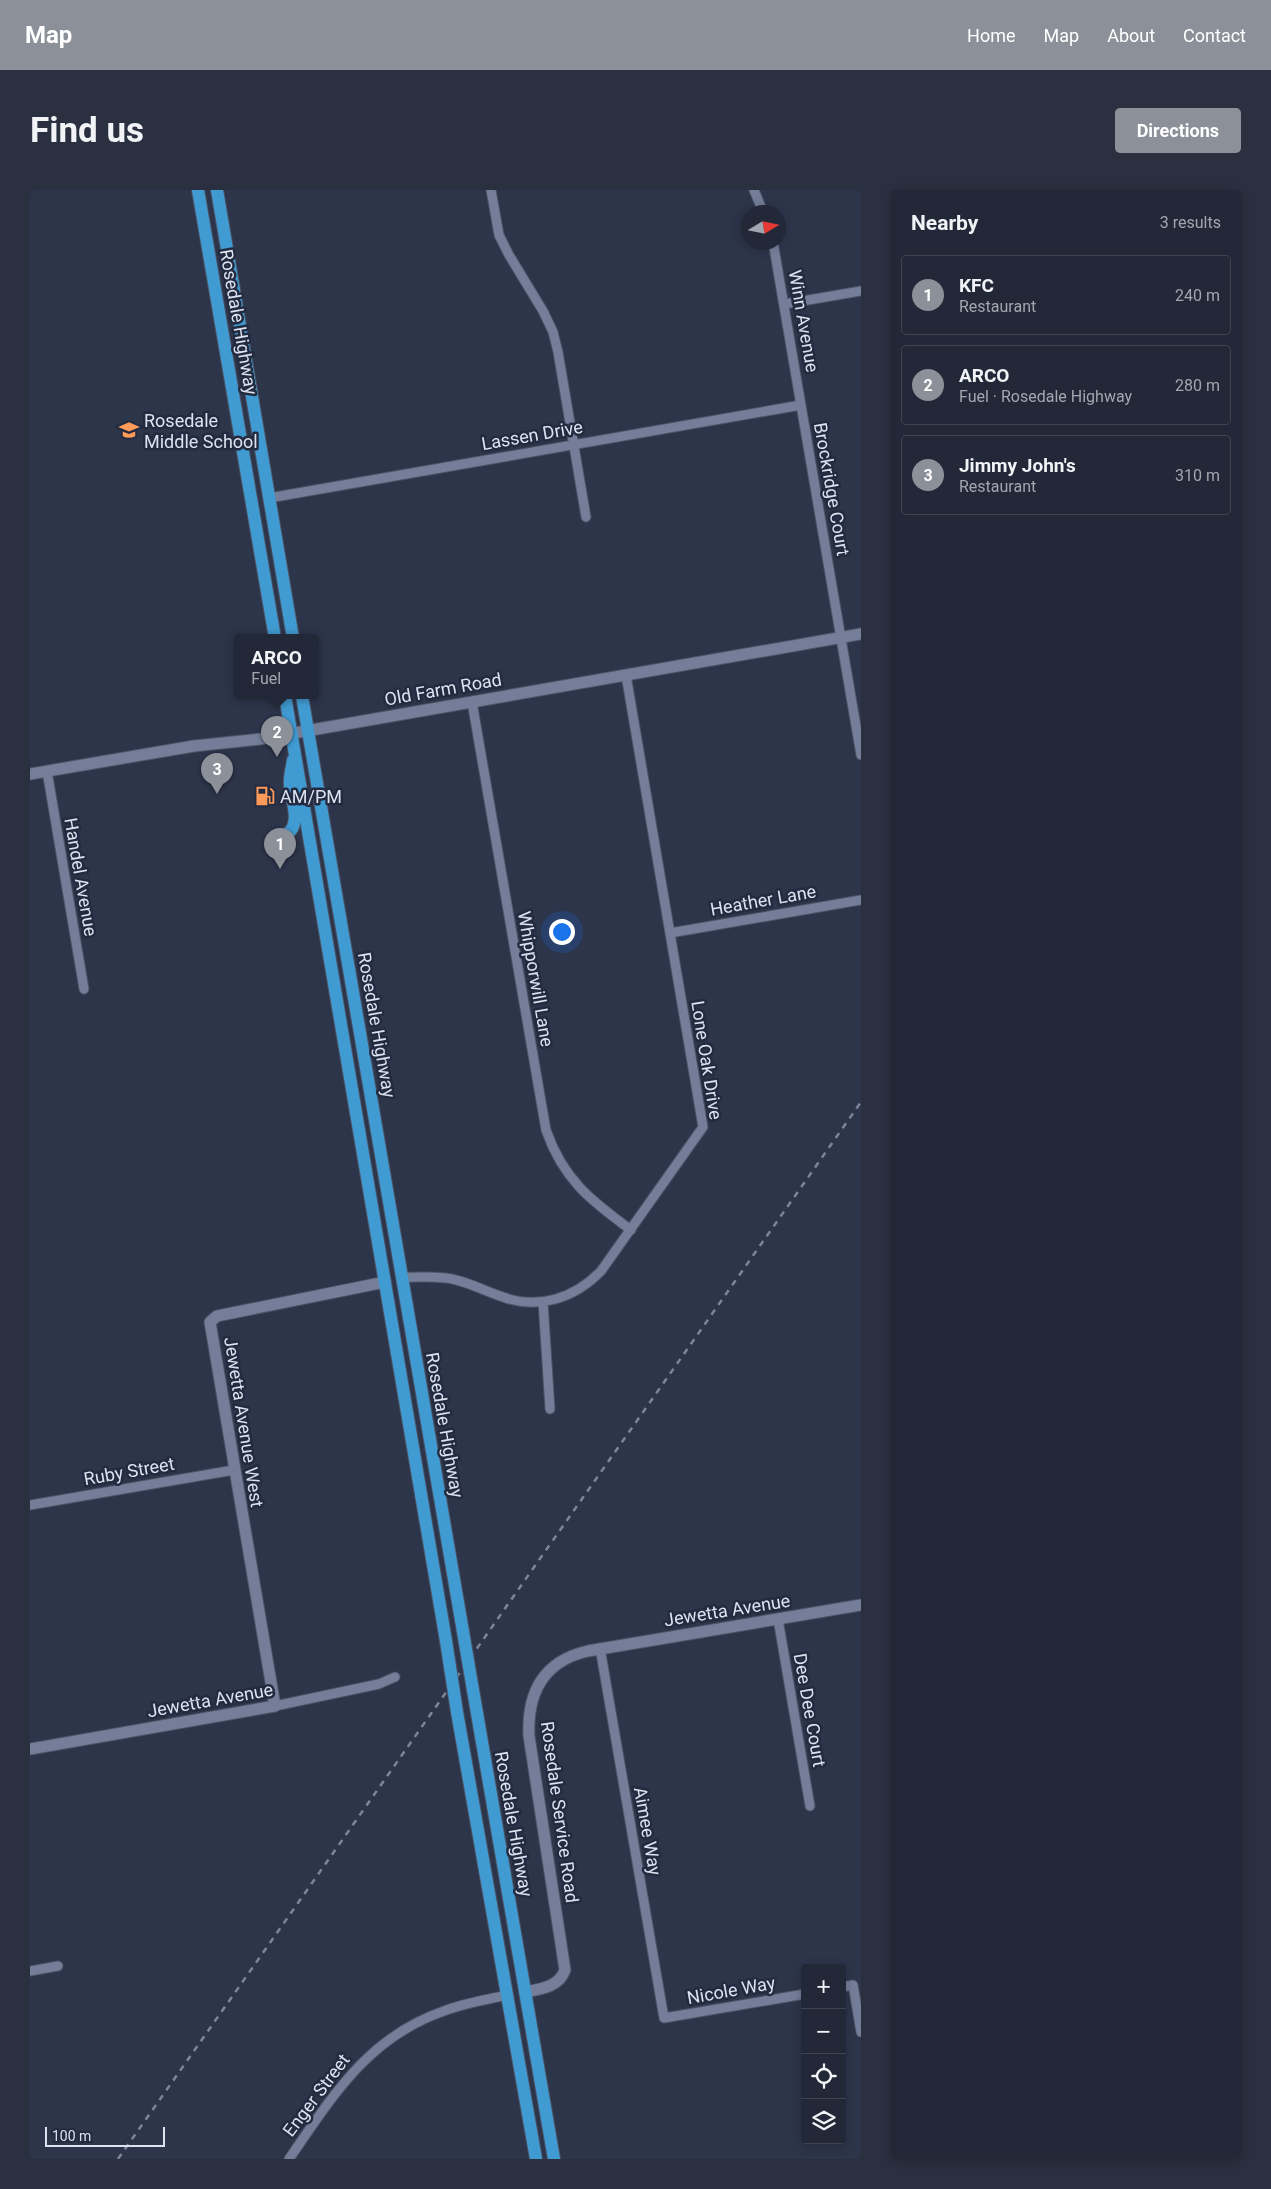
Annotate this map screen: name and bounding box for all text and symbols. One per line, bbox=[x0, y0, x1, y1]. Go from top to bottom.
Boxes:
text: Map bbox=[25, 21, 72, 49]
text: Home bbox=[967, 25, 1016, 46]
text: Map bbox=[1044, 25, 1079, 46]
text: About bbox=[1107, 25, 1155, 46]
text: Contact bbox=[1183, 25, 1246, 46]
button: Directions bbox=[1115, 108, 1241, 153]
text: Find us bbox=[30, 110, 144, 151]
north arrow bbox=[741, 205, 786, 250]
text: Nearby bbox=[911, 211, 978, 235]
text: 3 results bbox=[1160, 213, 1221, 232]
street label: Rosedale Highway bbox=[216, 248, 262, 397]
street label: Winn Avenue bbox=[785, 268, 823, 374]
text: KFC bbox=[959, 274, 994, 297]
text: 1 bbox=[923, 286, 933, 305]
text: 240 m bbox=[1175, 286, 1220, 305]
text: Restaurant bbox=[959, 297, 1036, 316]
text: ARCO bbox=[959, 364, 1009, 387]
text: 2 bbox=[923, 376, 933, 395]
text: 280 m bbox=[1175, 376, 1220, 395]
text: Fuel · Rosedale Highway bbox=[959, 387, 1132, 406]
place label: Rosedale Middle School bbox=[144, 410, 258, 452]
street label: Lassen Drive bbox=[480, 416, 584, 454]
school or university icon: Rosedale Middle School bbox=[118, 419, 140, 441]
street label: Brockridge Court bbox=[810, 421, 854, 557]
text: Jimmy John's bbox=[959, 454, 1076, 477]
text: 3 bbox=[923, 466, 933, 485]
text: 310 m bbox=[1175, 466, 1220, 485]
text: Restaurant bbox=[959, 477, 1036, 496]
popup bbox=[234, 634, 319, 699]
text: ARCO bbox=[251, 646, 302, 669]
street label: Old Farm Road bbox=[383, 668, 503, 710]
text: Fuel bbox=[251, 669, 281, 688]
pin: 2 bbox=[261, 716, 293, 757]
pin: 3 bbox=[201, 753, 233, 794]
fuel station icon: AM/PM bbox=[254, 785, 276, 807]
place label: AM/PM bbox=[280, 786, 342, 807]
street label: Handel Avenue bbox=[60, 816, 102, 938]
pin: 1 bbox=[264, 828, 296, 869]
street label: Heather Lane bbox=[708, 880, 818, 920]
street label: Whipporwill Lane bbox=[514, 910, 558, 1048]
your location bbox=[549, 919, 575, 945]
street label: Rosedale Highway bbox=[354, 951, 400, 1100]
street label: Lone Oak Drive bbox=[687, 999, 727, 1121]
street label: Jewetta Avenue West bbox=[220, 1335, 268, 1509]
street label: Rosedale Highway bbox=[422, 1351, 468, 1500]
street label: Ruby Street bbox=[82, 1453, 176, 1489]
street label: Jewetta Avenue bbox=[662, 1590, 792, 1630]
street label: Dee Dee Court bbox=[790, 1652, 830, 1769]
street label: Jewetta Avenue bbox=[145, 1679, 275, 1721]
street label: Rosedale Service Road bbox=[537, 1720, 583, 1904]
street label: Rosedale Highway bbox=[491, 1750, 537, 1899]
street label: Aimee Way bbox=[630, 1785, 666, 1877]
map controls bbox=[801, 1964, 846, 2144]
button: + bbox=[801, 1964, 846, 2009]
street label: Nicole Way bbox=[685, 1972, 777, 2008]
button: − bbox=[801, 2009, 846, 2054]
street label: Enger Street bbox=[278, 2050, 354, 2140]
button: locate bbox=[801, 2054, 846, 2099]
button: layers bbox=[801, 2099, 846, 2144]
scale bar bbox=[45, 2124, 165, 2147]
text: 100 m bbox=[52, 2128, 91, 2144]

